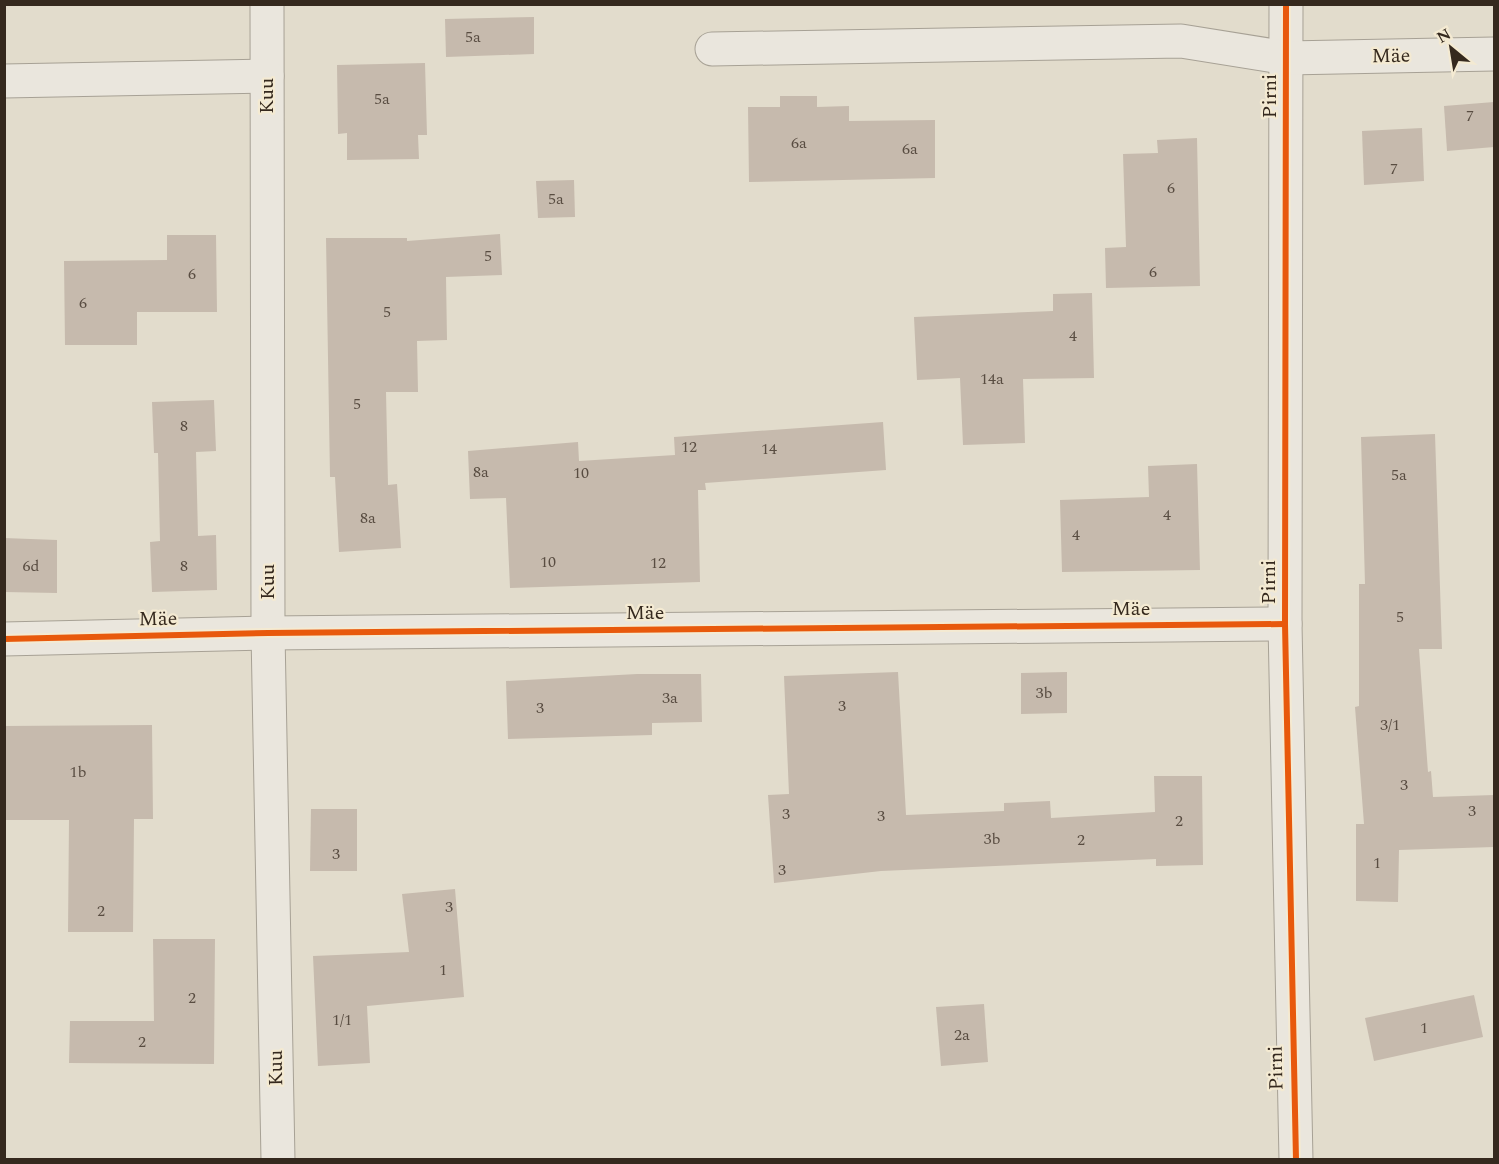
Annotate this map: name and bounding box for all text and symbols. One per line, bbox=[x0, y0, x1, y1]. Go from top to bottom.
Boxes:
north arrow bbox=[1421, 18, 1481, 78]
text: N bbox=[1432, 22, 1456, 50]
house number: 5a bbox=[465, 25, 481, 49]
street label: Mäe bbox=[1371, 41, 1411, 71]
street label: Pirni bbox=[1255, 74, 1285, 118]
street label: Kuu bbox=[252, 78, 282, 114]
house number: 5a bbox=[374, 87, 390, 111]
house number: 7 bbox=[1466, 104, 1474, 128]
house number: 6a bbox=[791, 131, 807, 155]
house number: 6a bbox=[902, 137, 918, 161]
house number: 7 bbox=[1390, 157, 1398, 181]
house number: 6 bbox=[1167, 176, 1175, 200]
house number: 5a bbox=[548, 187, 564, 211]
house number: 5 bbox=[484, 244, 492, 268]
house number: 6 bbox=[1149, 260, 1157, 284]
house number: 6 bbox=[188, 262, 196, 286]
house number: 6 bbox=[79, 291, 87, 315]
house number: 5 bbox=[383, 300, 391, 324]
house number: 4 bbox=[1069, 324, 1077, 348]
house number: 14a bbox=[980, 367, 1004, 391]
house number: 5 bbox=[353, 392, 361, 416]
house number: 8 bbox=[180, 414, 188, 438]
house number: 12 bbox=[681, 435, 697, 459]
house number: 14 bbox=[761, 437, 777, 461]
house number: 8a bbox=[473, 460, 489, 484]
house number: 10 bbox=[573, 461, 589, 485]
house number: 5a bbox=[1391, 463, 1407, 487]
house number: 4 bbox=[1163, 503, 1171, 527]
house number: 8a bbox=[360, 506, 376, 530]
house number: 4 bbox=[1072, 523, 1080, 547]
house number: 10 bbox=[540, 550, 556, 574]
house number: 12 bbox=[650, 551, 666, 575]
house number: 6d bbox=[23, 554, 40, 578]
house number: 8 bbox=[180, 554, 188, 578]
street label: Pirni bbox=[1254, 560, 1284, 604]
street label: Kuu bbox=[253, 564, 283, 600]
street label: Mäe bbox=[1112, 594, 1150, 624]
street label: Mäe bbox=[626, 598, 664, 628]
street label: Mäe bbox=[138, 604, 178, 634]
house number: 5 bbox=[1396, 605, 1404, 629]
house number: 3b bbox=[1036, 681, 1053, 705]
house number: 3a bbox=[662, 686, 678, 710]
house number: 3 bbox=[838, 694, 846, 718]
house number: 3 bbox=[536, 696, 544, 720]
house number: 3/1 bbox=[1380, 713, 1400, 737]
house number: 1b bbox=[70, 760, 87, 784]
house number: 3 bbox=[1400, 773, 1408, 797]
house number: 3 bbox=[1468, 799, 1476, 823]
house number: 3 bbox=[782, 802, 790, 826]
house number: 3 bbox=[877, 804, 885, 828]
house number: 2 bbox=[1175, 809, 1183, 833]
house number: 3b bbox=[984, 827, 1001, 851]
house number: 2 bbox=[1077, 828, 1085, 852]
house number: 3 bbox=[332, 842, 340, 866]
house number: 1 bbox=[1373, 851, 1381, 875]
house number: 3 bbox=[778, 858, 786, 882]
house number: 3 bbox=[445, 895, 453, 919]
house number: 2 bbox=[97, 899, 105, 923]
house number: 1 bbox=[439, 958, 447, 982]
house number: 2 bbox=[188, 986, 196, 1010]
house number: 1/1 bbox=[332, 1008, 352, 1032]
house number: 1 bbox=[1420, 1016, 1428, 1040]
house number: 2a bbox=[954, 1023, 970, 1047]
house number: 2 bbox=[138, 1030, 146, 1054]
street label: Pirni bbox=[1261, 1045, 1291, 1091]
street label: Kuu bbox=[261, 1050, 291, 1086]

